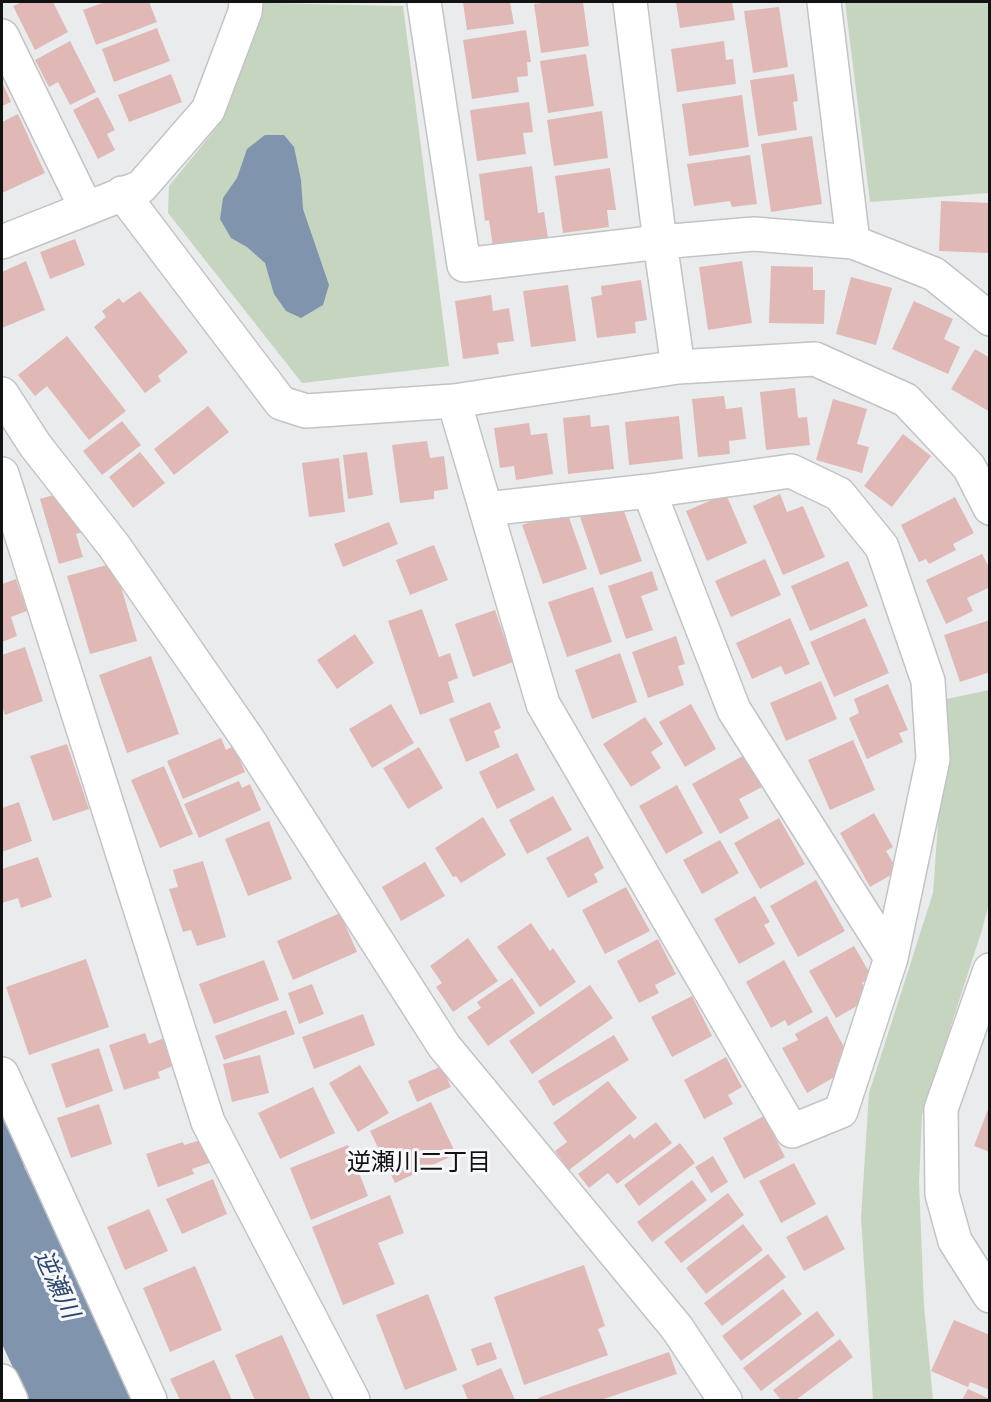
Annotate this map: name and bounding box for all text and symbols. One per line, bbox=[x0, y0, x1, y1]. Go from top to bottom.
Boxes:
district label: 逆瀬川二丁目 bbox=[347, 1150, 491, 1178]
water label: 逆瀬川 bbox=[27, 1246, 83, 1324]

